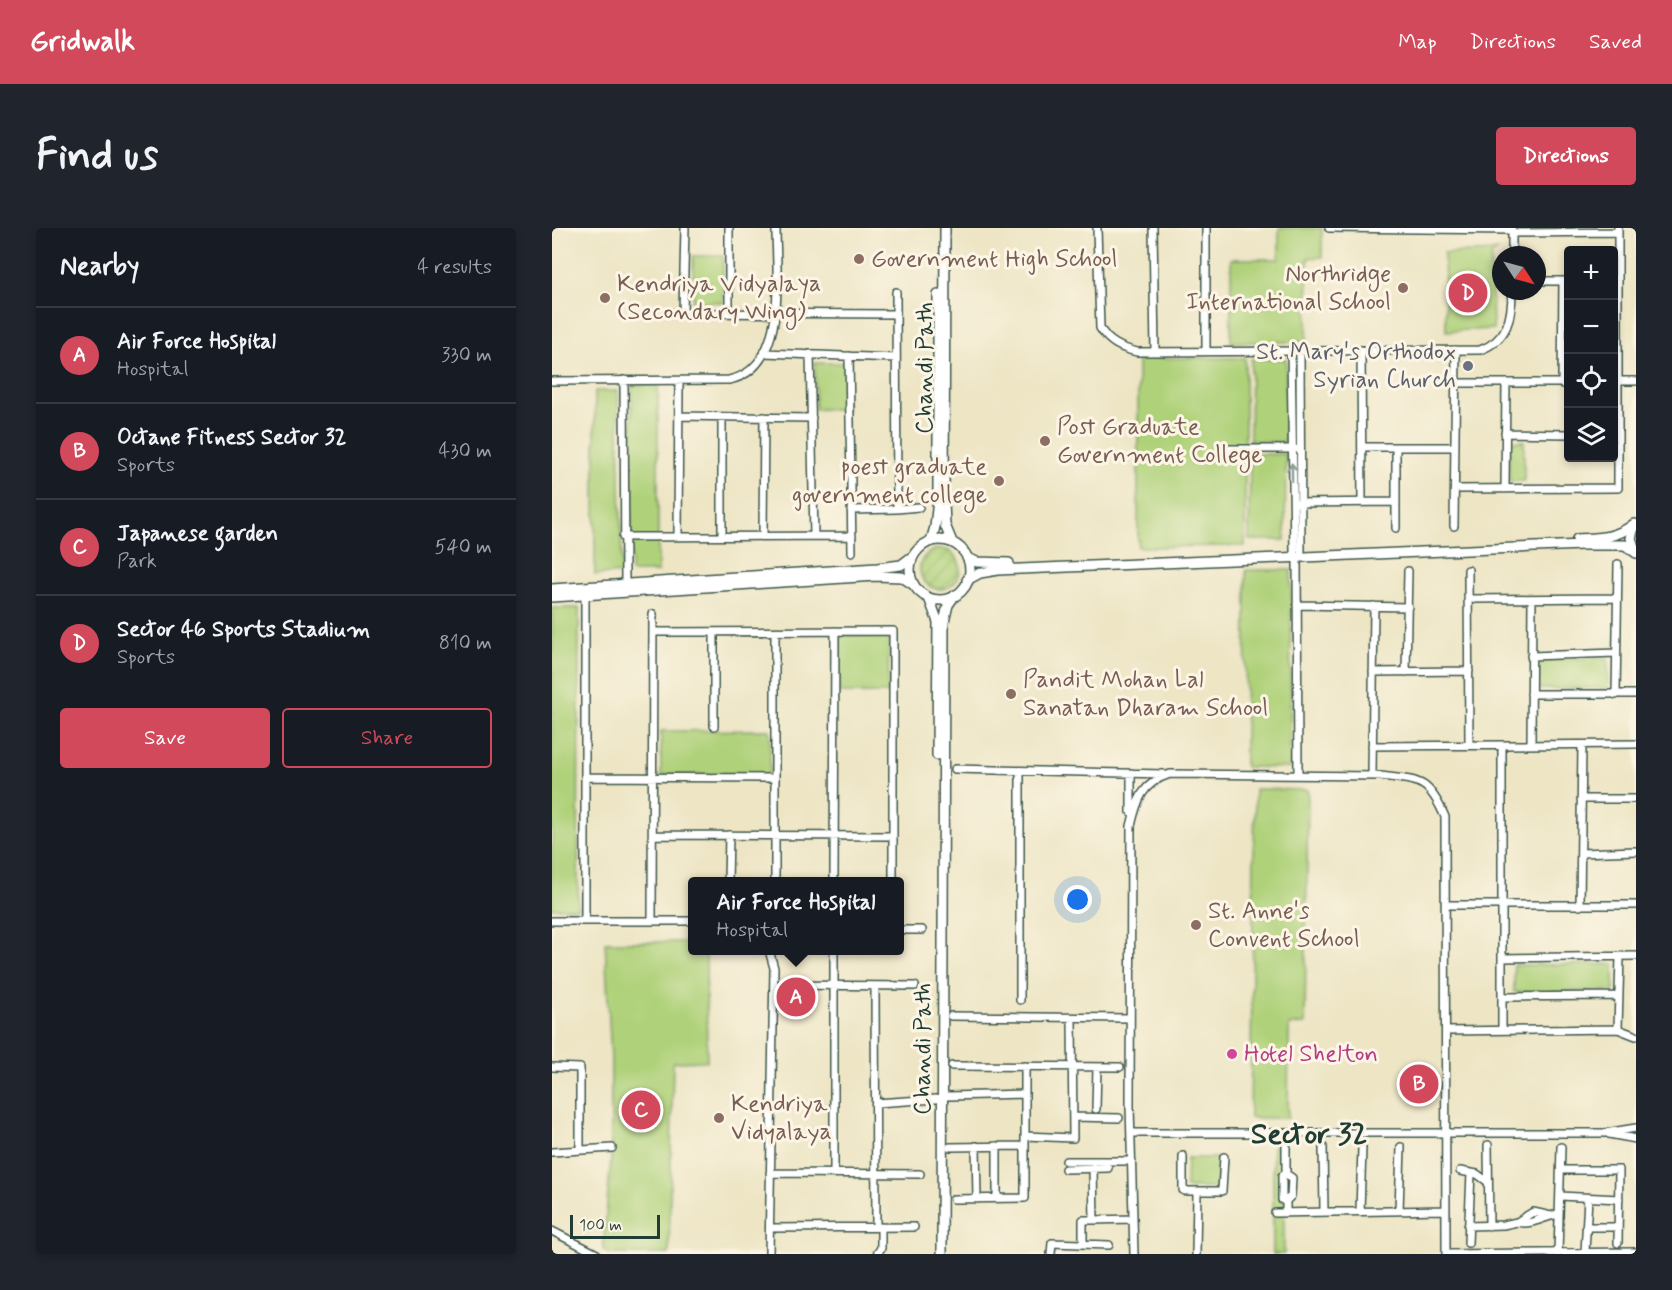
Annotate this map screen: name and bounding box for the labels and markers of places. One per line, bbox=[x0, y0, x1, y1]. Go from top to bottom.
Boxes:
place label: Government High School bbox=[871, 244, 1118, 275]
marker: Government High School bbox=[852, 252, 866, 266]
place label: Northridge International School bbox=[1186, 259, 1391, 318]
place label: Kendriya Vidyalaya (Secondary Wing) bbox=[617, 269, 821, 330]
pin: D bbox=[1448, 270, 1488, 316]
marker: Northridge International School bbox=[1396, 281, 1410, 295]
marker: Kendriya Vidyalaya (Secondary Wing) bbox=[598, 291, 612, 305]
place label: St. Mary's Orthodox Syrian Church bbox=[1256, 337, 1456, 396]
marker: St. Mary's Orthodox Syrian Church bbox=[1461, 359, 1475, 373]
place label: Post Graduate Government College bbox=[1057, 412, 1262, 473]
marker: Post Graduate Government College bbox=[1038, 434, 1052, 448]
place label: poest graduate government college bbox=[792, 452, 987, 513]
marker: poest graduate government college bbox=[992, 474, 1006, 488]
place label: Pandit Mohan Lal Sanatan Dharam School bbox=[1023, 665, 1268, 724]
marker: Pandit Mohan Lal Sanatan Dharam School bbox=[1004, 687, 1018, 701]
place label: St. Anne's Convent School bbox=[1208, 896, 1360, 955]
marker: St. Anne's Convent School bbox=[1189, 918, 1203, 932]
pin: A bbox=[776, 974, 816, 1020]
place label: Hotel Shelton bbox=[1244, 1039, 1378, 1070]
marker: Hotel Shelton bbox=[1225, 1047, 1239, 1061]
pin: B bbox=[1400, 1062, 1438, 1106]
pin: C bbox=[622, 1088, 661, 1132]
place label: Kendriya Vidyalaya bbox=[731, 1089, 832, 1148]
marker: Kendriya Vidyalaya bbox=[712, 1111, 726, 1125]

